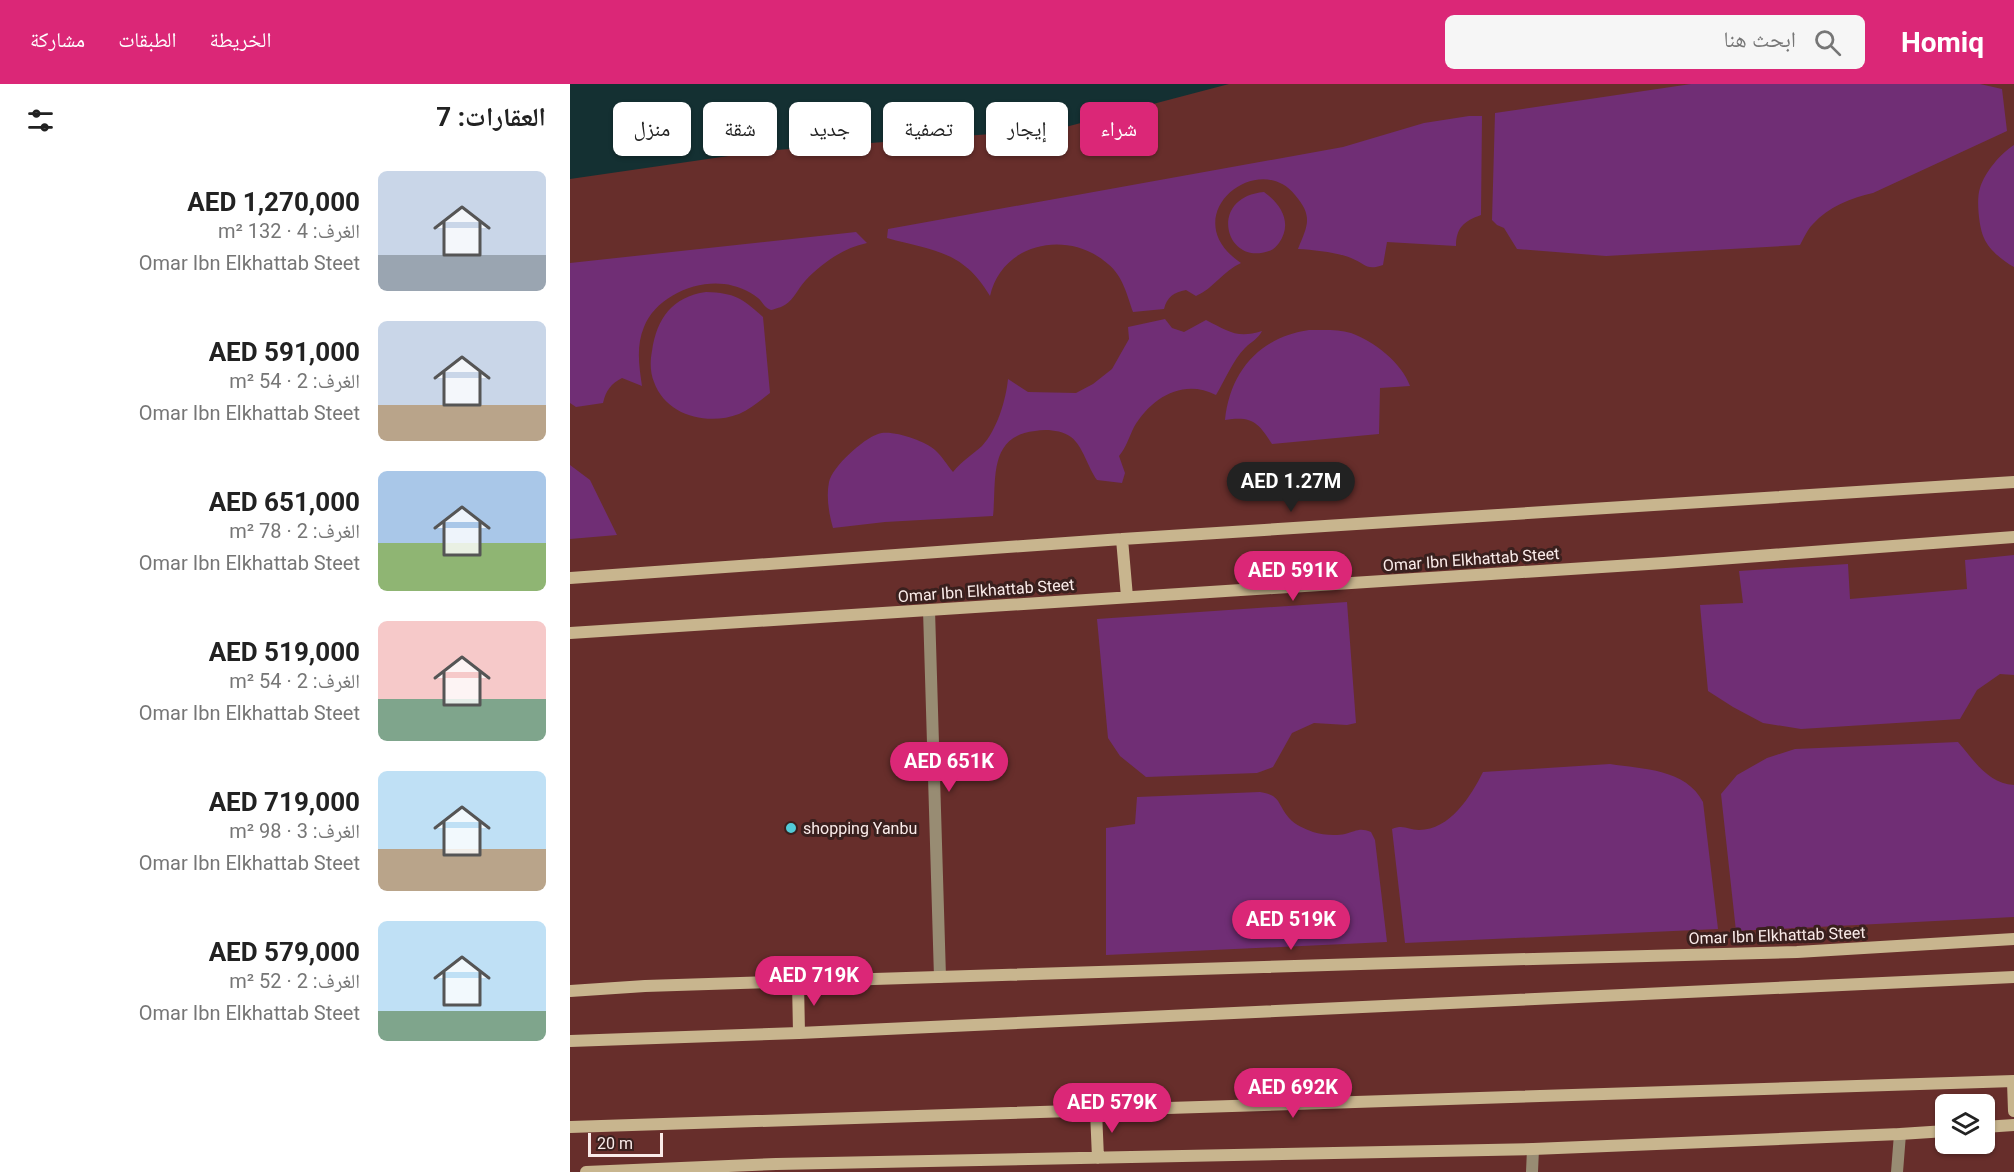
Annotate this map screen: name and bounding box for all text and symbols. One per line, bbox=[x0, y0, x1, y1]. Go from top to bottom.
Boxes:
search box bbox=[1445, 15, 1865, 69]
icon: search bbox=[1811, 26, 1844, 59]
text: Homiq bbox=[1901, 26, 1984, 59]
text: ابحث هنا bbox=[1723, 27, 1796, 52]
text: مشاركة bbox=[30, 28, 85, 52]
text: الطبقات bbox=[118, 28, 177, 52]
text: الخريطة bbox=[210, 28, 271, 52]
text: العقارات: 7 bbox=[436, 102, 546, 132]
chip: منزل bbox=[613, 102, 691, 156]
chip: شقة bbox=[703, 102, 777, 156]
chip: جديد bbox=[789, 102, 871, 156]
chip: تصفية bbox=[883, 102, 974, 156]
chip: إيجار bbox=[986, 102, 1068, 156]
chip: شراء bbox=[1080, 102, 1158, 156]
icon: filters bbox=[24, 104, 57, 137]
text: AED 1,270,000 bbox=[187, 187, 360, 217]
icon: home bbox=[426, 195, 498, 267]
text: الغرف: 4 · 132 m² bbox=[218, 219, 360, 243]
text: Omar Ibn Elkhattab Steet bbox=[139, 251, 360, 275]
text: AED 591,000 bbox=[209, 337, 360, 367]
icon: home bbox=[426, 345, 498, 417]
text: الغرف: 2 · 54 m² bbox=[229, 369, 360, 393]
text: Omar Ibn Elkhattab Steet bbox=[139, 401, 360, 425]
pin: AED 1.27M bbox=[1222, 462, 1360, 513]
text: AED 1.27M bbox=[1241, 469, 1341, 493]
text: AED 651,000 bbox=[209, 487, 360, 517]
icon: home bbox=[426, 495, 498, 567]
text: الغرف: 2 · 78 m² bbox=[229, 519, 360, 543]
street label: Omar Ibn Elkhattab Steet bbox=[1382, 544, 1560, 575]
text: Omar Ibn Elkhattab Steet bbox=[139, 551, 360, 575]
pin: AED 591K bbox=[1231, 551, 1355, 602]
text: AED 591K bbox=[1248, 558, 1338, 582]
street label: Omar Ibn Elkhattab Steet bbox=[897, 575, 1075, 606]
text: AED 519,000 bbox=[209, 637, 360, 667]
icon: home bbox=[426, 645, 498, 717]
text: الغرف: 2 · 54 m² bbox=[229, 669, 360, 693]
text: Omar Ibn Elkhattab Steet bbox=[139, 701, 360, 725]
pin: AED 651K bbox=[887, 742, 1011, 793]
text: AED 651K bbox=[904, 749, 994, 773]
text: AED 719,000 bbox=[209, 787, 360, 817]
icon: home bbox=[426, 795, 498, 867]
text: الغرف: 3 · 98 m² bbox=[229, 819, 360, 843]
place label: shopping Yanbu bbox=[803, 819, 917, 838]
marker: shopping Yanbu bbox=[784, 821, 798, 835]
text: Omar Ibn Elkhattab Steet bbox=[139, 851, 360, 875]
pin: AED 519K bbox=[1229, 900, 1353, 951]
text: AED 519K bbox=[1246, 907, 1336, 931]
street label: Omar Ibn Elkhattab Steet bbox=[1688, 923, 1866, 948]
text: AED 579,000 bbox=[209, 937, 360, 967]
icon: home bbox=[426, 945, 498, 1017]
pin: AED 719K bbox=[752, 956, 876, 1007]
text: AED 719K bbox=[769, 963, 859, 987]
text: الغرف: 2 · 52 m² bbox=[229, 969, 360, 993]
text: Omar Ibn Elkhattab Steet bbox=[139, 1001, 360, 1025]
pin: AED 692K bbox=[1231, 1068, 1355, 1119]
text: AED 692K bbox=[1248, 1075, 1338, 1099]
pin: AED 579K bbox=[1050, 1083, 1174, 1134]
text: AED 579K bbox=[1067, 1090, 1157, 1114]
map controls bbox=[1935, 1094, 1995, 1154]
button: layers bbox=[1935, 1094, 1995, 1154]
scale bar bbox=[588, 1130, 663, 1158]
text: 20 m bbox=[597, 1134, 633, 1153]

